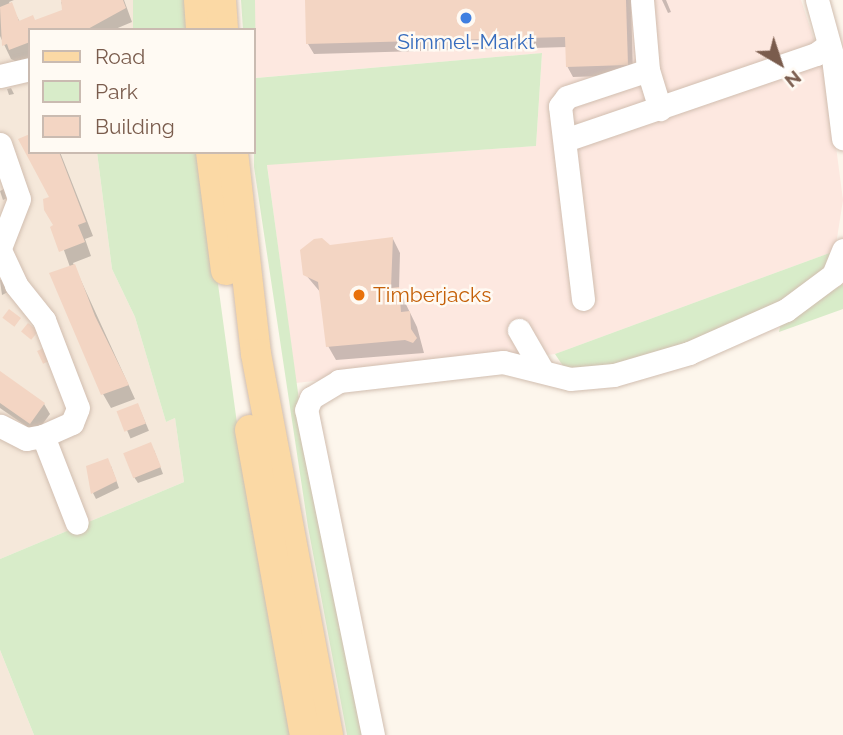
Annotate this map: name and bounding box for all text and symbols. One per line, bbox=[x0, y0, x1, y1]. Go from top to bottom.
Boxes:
marker: Simmel-Markt bbox=[458, 10, 474, 26]
legend bbox=[28, 28, 256, 154]
north arrow bbox=[745, 28, 815, 98]
place label: Simmel-Markt bbox=[397, 29, 535, 55]
text: Road bbox=[95, 44, 145, 69]
text: N bbox=[781, 66, 806, 92]
text: Park bbox=[95, 79, 138, 104]
text: Building bbox=[95, 114, 175, 139]
place label: Timberjacks bbox=[373, 282, 491, 308]
marker: Timberjacks bbox=[351, 287, 367, 303]

